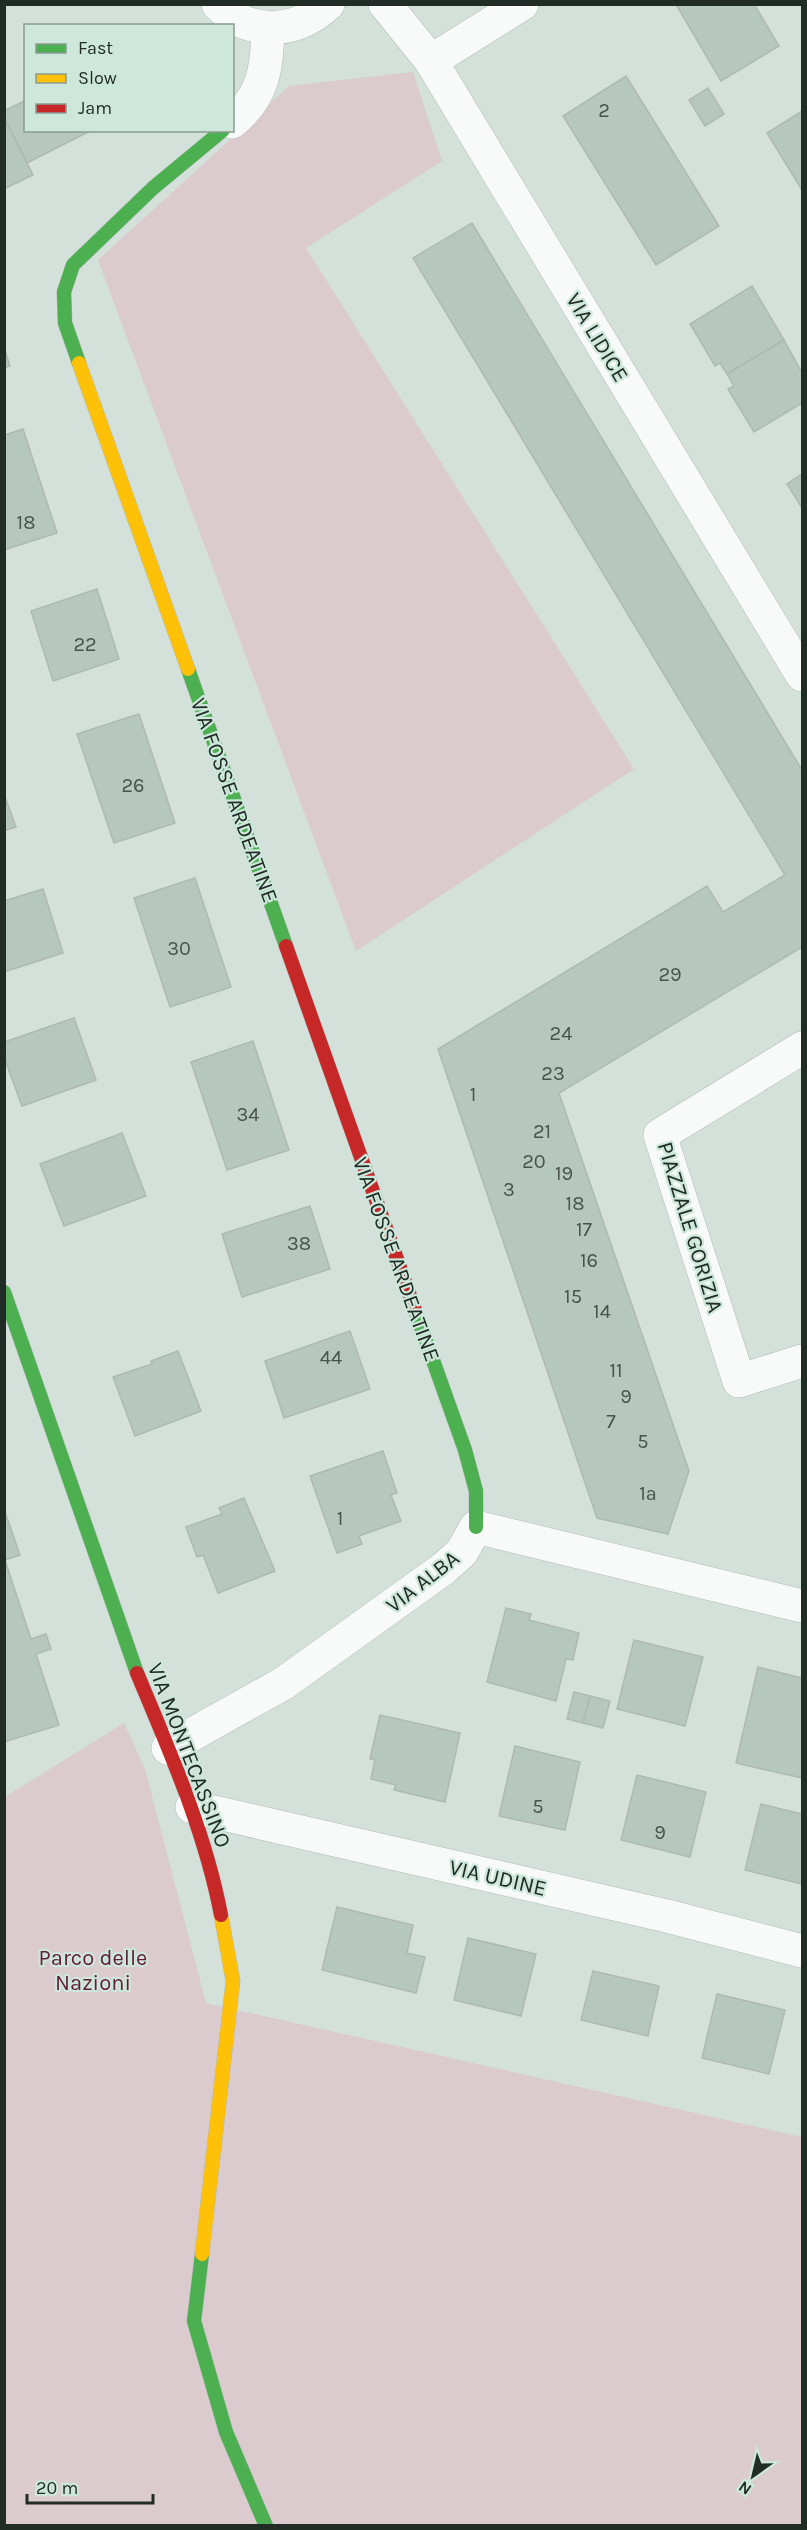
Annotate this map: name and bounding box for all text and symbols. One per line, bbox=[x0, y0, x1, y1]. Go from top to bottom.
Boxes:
legend bbox=[24, 24, 234, 132]
text: Fast bbox=[78, 37, 113, 59]
text: Slow bbox=[78, 67, 117, 89]
text: Jam bbox=[78, 97, 112, 119]
house number: 2 bbox=[598, 99, 610, 122]
street label: VIA LIDICE bbox=[560, 288, 634, 387]
house number: 18 bbox=[17, 511, 35, 534]
house number: 22 bbox=[73, 633, 97, 656]
street label: VIA FOSSE ARDEATINE bbox=[185, 695, 283, 906]
house number: 26 bbox=[121, 774, 145, 797]
house number: 30 bbox=[167, 937, 191, 960]
house number: 29 bbox=[658, 963, 682, 986]
house number: 24 bbox=[550, 1022, 572, 1045]
house number: 23 bbox=[541, 1062, 565, 1085]
house number: 1 bbox=[470, 1083, 476, 1106]
house number: 34 bbox=[237, 1103, 259, 1126]
house number: 21 bbox=[533, 1120, 551, 1143]
street label: PIAZZALE GORIZIA bbox=[652, 1139, 729, 1316]
house number: 20 bbox=[522, 1150, 546, 1173]
street label: VIA FOSSE ARDEATINE bbox=[347, 1154, 445, 1365]
house number: 19 bbox=[555, 1162, 573, 1185]
house number: 3 bbox=[503, 1178, 515, 1201]
house number: 18 bbox=[566, 1192, 584, 1215]
house number: 17 bbox=[576, 1218, 593, 1241]
house number: 38 bbox=[287, 1232, 311, 1255]
house number: 16 bbox=[580, 1249, 598, 1272]
house number: 15 bbox=[564, 1285, 582, 1308]
house number: 14 bbox=[593, 1300, 611, 1323]
house number: 44 bbox=[320, 1346, 342, 1369]
house number: 11 bbox=[609, 1359, 623, 1382]
house number: 9 bbox=[620, 1385, 632, 1408]
house number: 7 bbox=[606, 1410, 616, 1433]
house number: 5 bbox=[637, 1430, 649, 1453]
house number: 1a bbox=[639, 1482, 657, 1505]
house number: 1 bbox=[337, 1507, 343, 1530]
street label: VIA ALBA bbox=[381, 1545, 465, 1618]
street label: VIA MONTECASSINO bbox=[142, 1659, 236, 1851]
house number: 5 bbox=[532, 1795, 544, 1818]
house number: 9 bbox=[654, 1821, 666, 1844]
street label: VIA UDINE bbox=[447, 1854, 549, 1902]
park label: Parco delle Nazioni bbox=[39, 1945, 147, 1996]
north arrow bbox=[723, 2446, 783, 2506]
scale bar bbox=[27, 2467, 153, 2505]
text: 20 m bbox=[36, 2477, 78, 2499]
text: N bbox=[735, 2477, 755, 2499]

